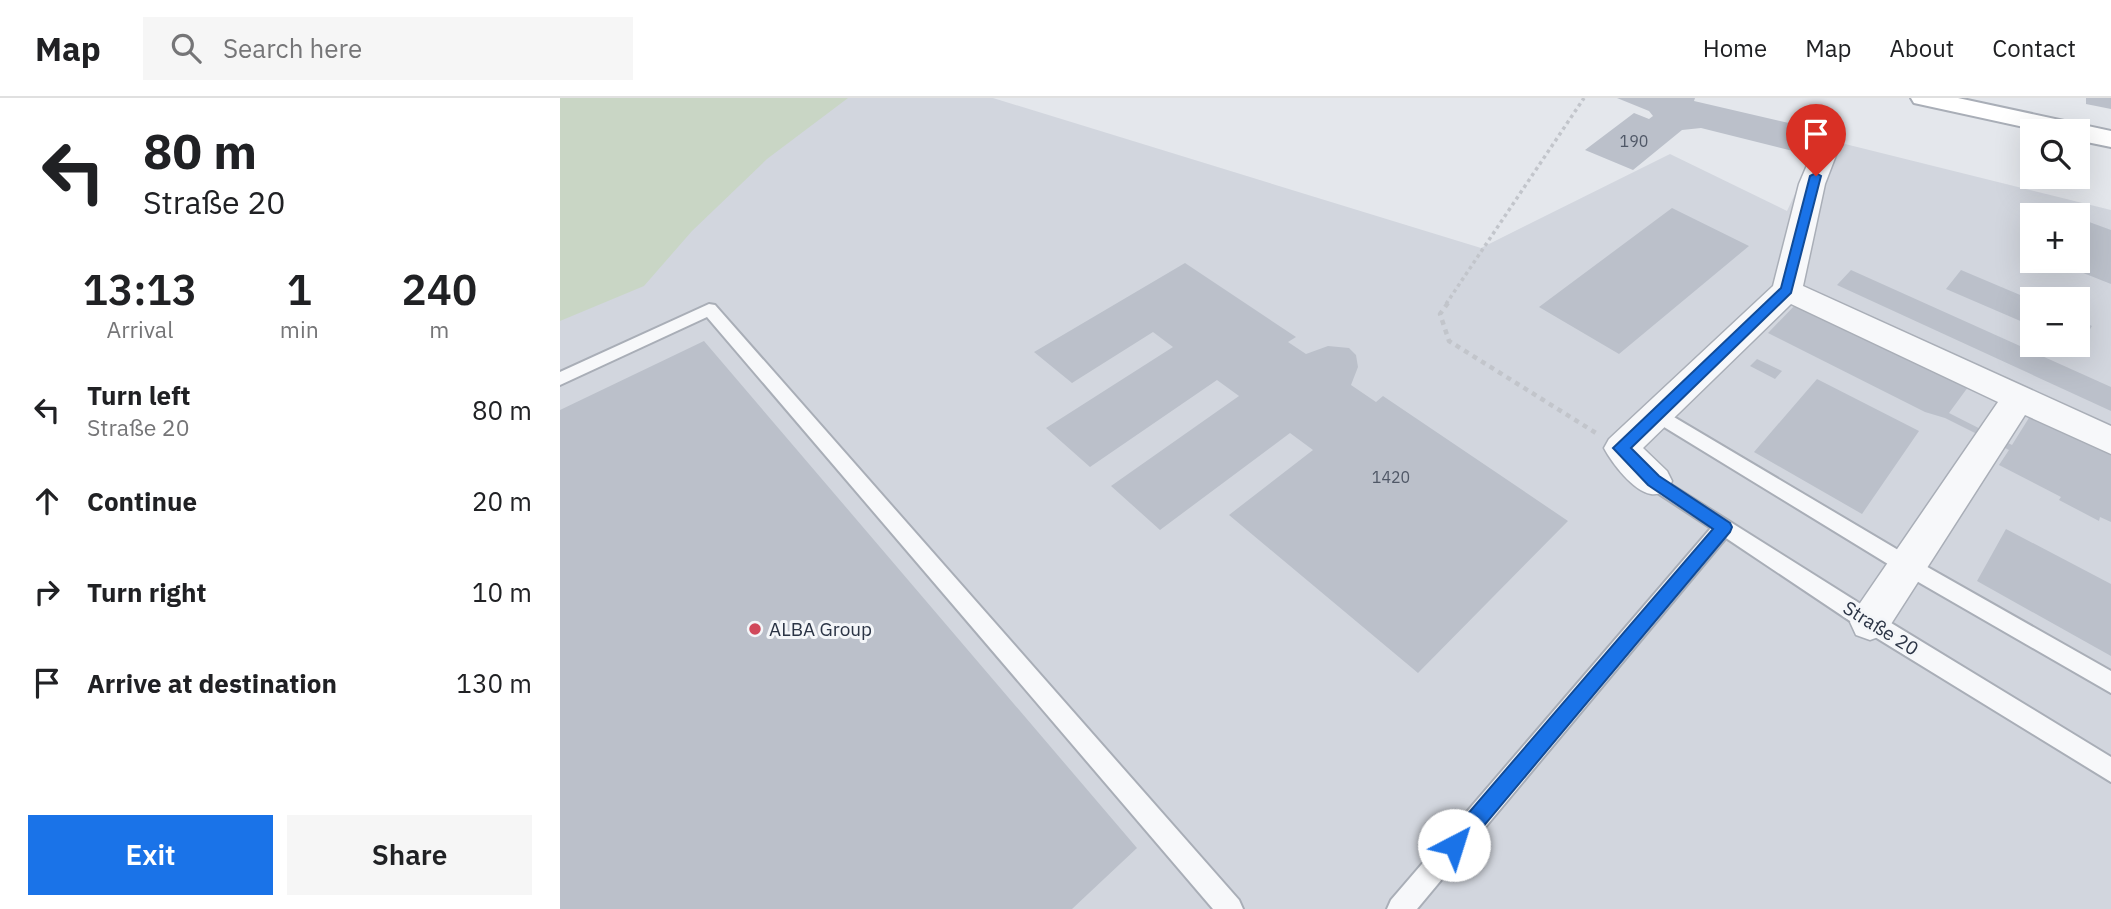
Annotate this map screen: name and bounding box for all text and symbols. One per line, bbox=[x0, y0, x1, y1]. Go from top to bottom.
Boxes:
search box bbox=[143, 17, 633, 80]
text: Map bbox=[35, 27, 101, 70]
icon: search bbox=[167, 29, 205, 67]
text: Search here bbox=[223, 31, 362, 65]
text: Home bbox=[1703, 32, 1767, 64]
text: Map bbox=[1805, 32, 1851, 64]
text: About bbox=[1889, 32, 1954, 64]
text: Contact bbox=[1992, 32, 2076, 64]
pin bbox=[1786, 104, 1846, 176]
icon: arrive bbox=[1797, 115, 1835, 153]
text: 80 m bbox=[143, 119, 257, 182]
map controls bbox=[2020, 119, 2090, 357]
button: search bbox=[2020, 119, 2090, 189]
icon: left bbox=[28, 126, 119, 217]
house number: 190 bbox=[1620, 131, 1648, 151]
text: Straße 20 bbox=[143, 181, 286, 223]
button: + bbox=[2020, 203, 2090, 273]
text: 13:13 bbox=[83, 262, 197, 317]
text: 1 bbox=[287, 262, 312, 317]
text: 240 bbox=[402, 262, 477, 317]
button: − bbox=[2020, 287, 2090, 357]
text: Arrival bbox=[106, 314, 173, 344]
text: min bbox=[280, 314, 319, 344]
text: m bbox=[429, 314, 449, 344]
text: Turn left bbox=[87, 378, 190, 412]
icon: left bbox=[28, 391, 66, 429]
text: 80 m bbox=[472, 393, 532, 427]
text: Straße 20 bbox=[87, 412, 189, 442]
house number: 1420 bbox=[1372, 467, 1410, 487]
icon: ahead bbox=[28, 482, 66, 520]
text: Continue bbox=[87, 484, 197, 518]
text: 20 m bbox=[472, 484, 532, 518]
icon: right bbox=[28, 573, 66, 611]
text: Turn right bbox=[87, 575, 206, 609]
text: 10 m bbox=[472, 575, 532, 609]
street label: Straße 20 bbox=[1839, 595, 1923, 661]
place label: ALBA Group bbox=[769, 617, 872, 641]
marker: ALBA Group bbox=[747, 621, 763, 637]
icon: arrive bbox=[28, 664, 66, 702]
text: Arrive at destination bbox=[87, 666, 337, 700]
text: 130 m bbox=[456, 666, 532, 700]
position arrow bbox=[1417, 808, 1491, 882]
button: Exit bbox=[28, 815, 273, 895]
button: Share bbox=[287, 815, 532, 895]

